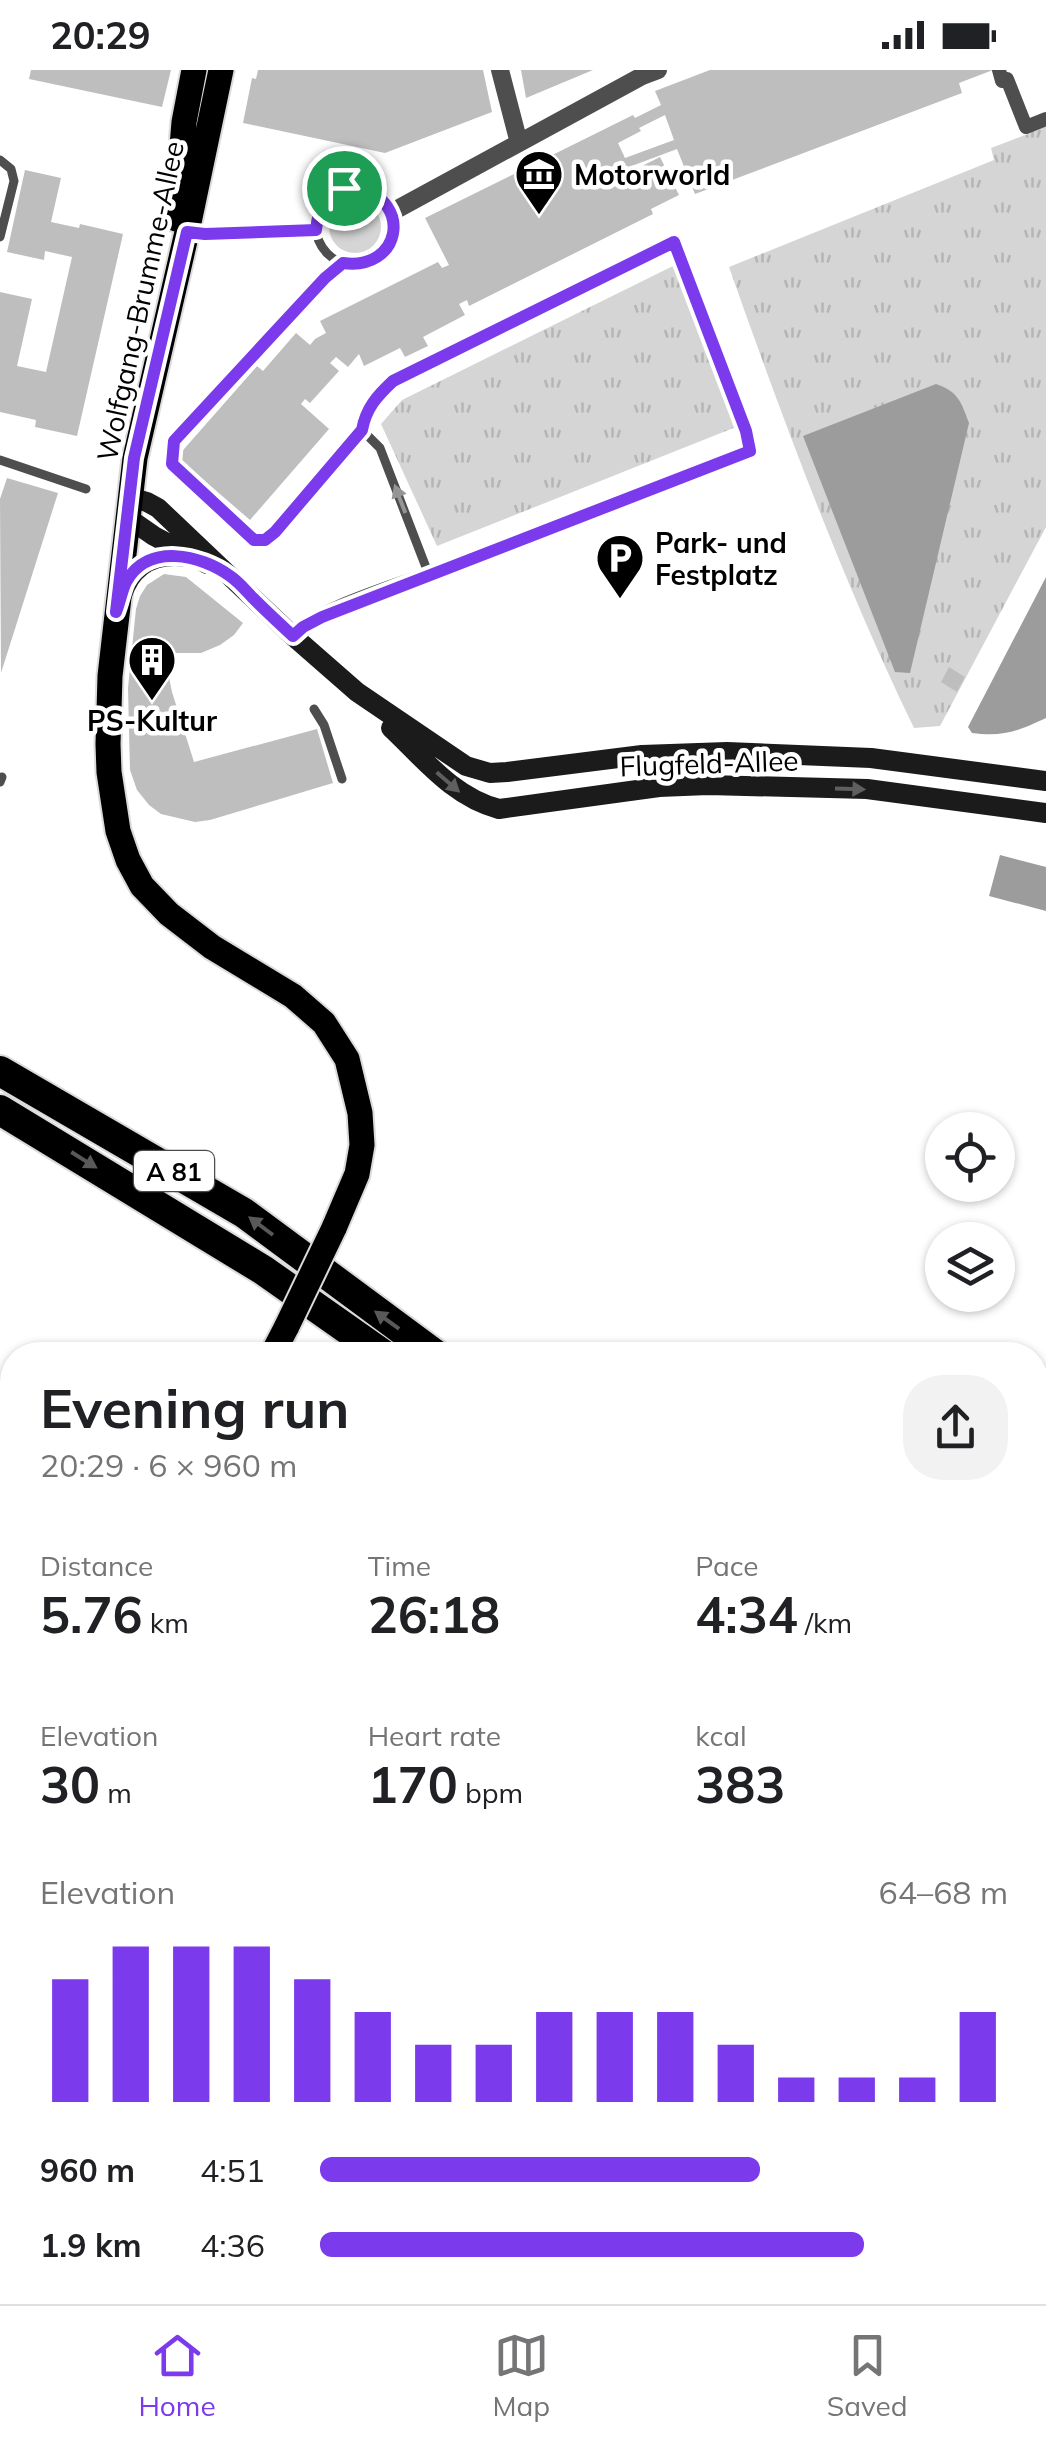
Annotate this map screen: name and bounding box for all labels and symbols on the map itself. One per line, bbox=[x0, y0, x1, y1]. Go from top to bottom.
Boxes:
street label: Wolfgang-Brumme-Allee bbox=[89, 138, 191, 464]
pin bbox=[302, 146, 387, 231]
museum icon: Motorworld bbox=[513, 148, 565, 216]
place label: Motorworld bbox=[574, 157, 730, 192]
one-way arrow bbox=[392, 484, 407, 514]
place label: Park- und Festplatz bbox=[655, 525, 787, 592]
parking icon: Park- und Festplatz bbox=[594, 532, 646, 600]
building icon: PS-Kultur bbox=[126, 634, 178, 702]
place label: PS-Kultur bbox=[87, 703, 217, 738]
street label: Flugfeld-Allee bbox=[619, 742, 799, 784]
one-way arrow bbox=[435, 771, 460, 793]
one-way arrow bbox=[834, 781, 866, 797]
one-way arrow bbox=[70, 1151, 98, 1168]
road number: A 81 bbox=[134, 1151, 214, 1191]
one-way arrow bbox=[248, 1216, 274, 1236]
one-way arrow bbox=[374, 1310, 401, 1330]

